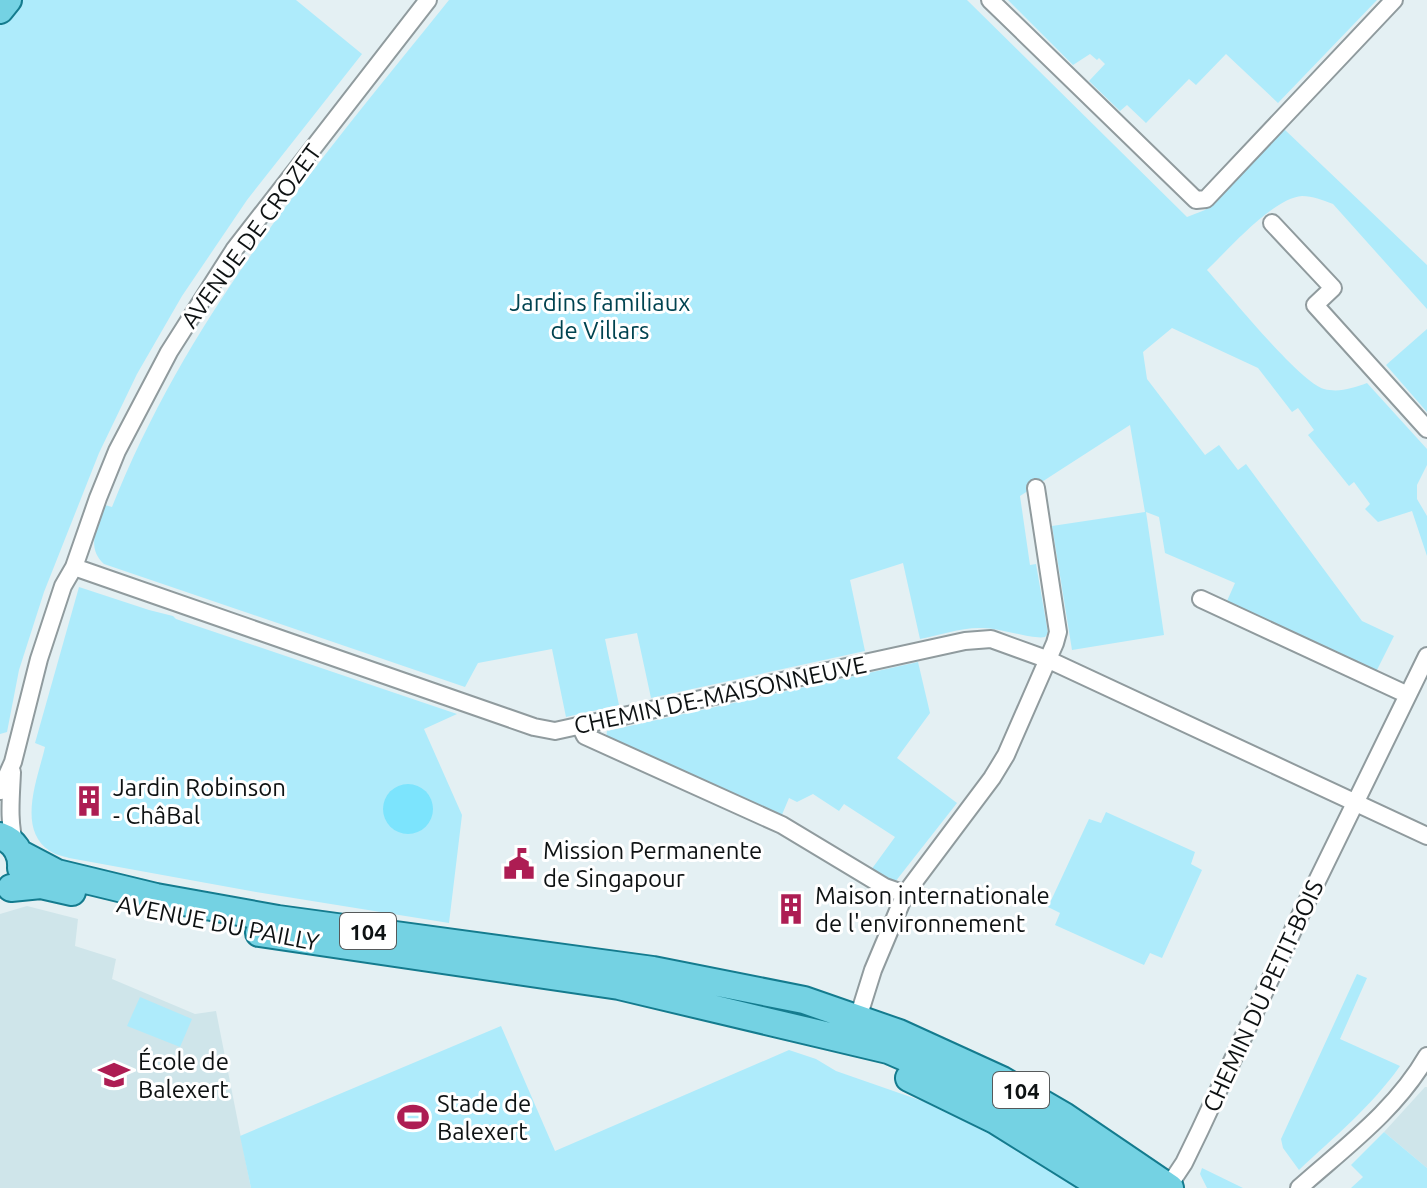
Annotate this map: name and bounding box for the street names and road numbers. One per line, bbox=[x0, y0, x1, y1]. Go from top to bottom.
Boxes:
street label: AVENUE DE CROZET bbox=[175, 139, 327, 333]
street label: CHEMIN DE-MAISONNEUVE bbox=[571, 651, 869, 739]
street label: CHEMIN DU PETIT-BOIS bbox=[1197, 876, 1329, 1116]
street label: AVENUE DU PAILLY bbox=[115, 890, 321, 956]
road number: 104 bbox=[340, 913, 396, 949]
road number: 104 bbox=[993, 1072, 1049, 1108]

